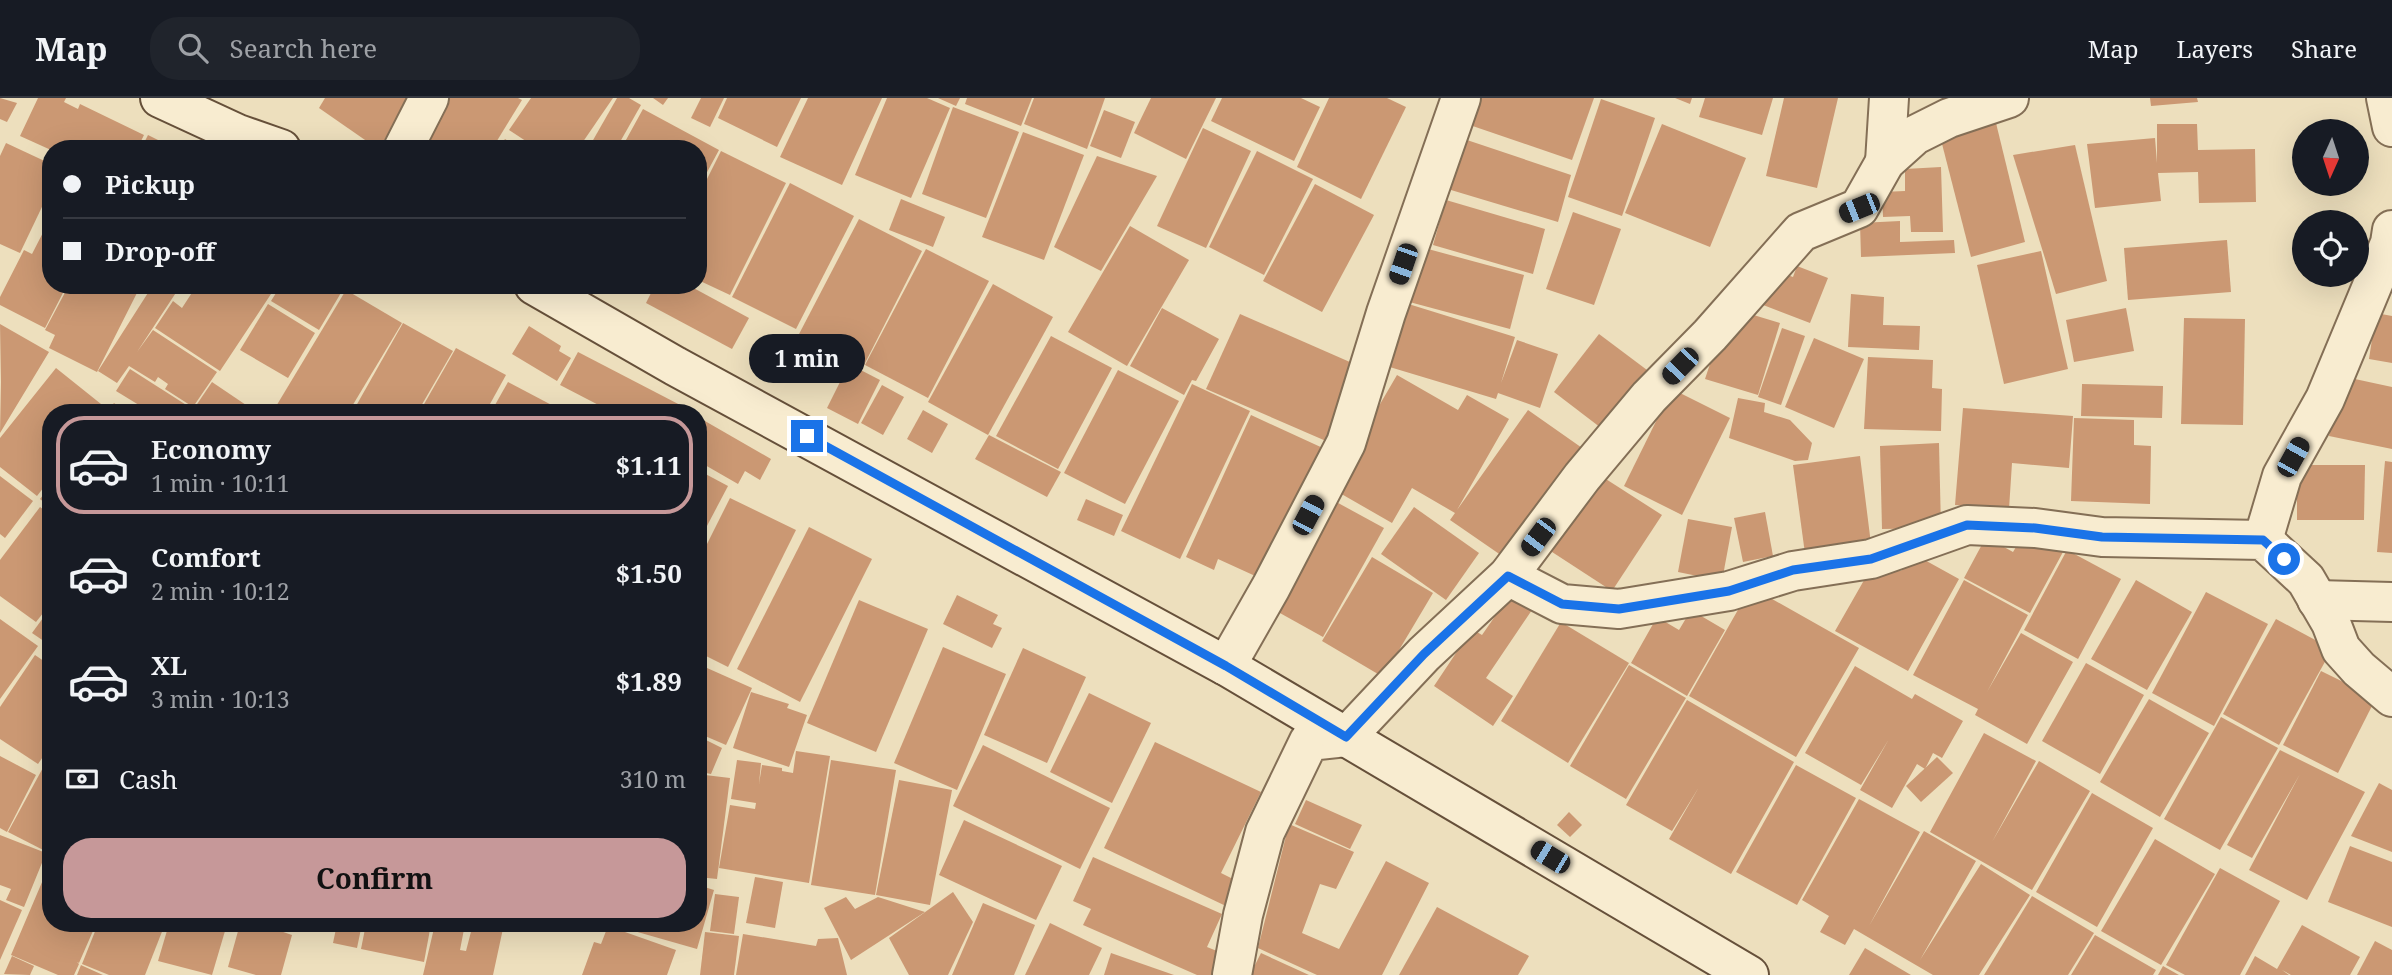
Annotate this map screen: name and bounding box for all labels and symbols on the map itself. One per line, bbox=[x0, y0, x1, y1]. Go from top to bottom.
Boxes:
north arrow bbox=[2292, 119, 2370, 196]
car bbox=[1836, 190, 1883, 226]
car bbox=[1387, 241, 1420, 287]
callout: 1 min bbox=[749, 334, 865, 384]
car bbox=[1658, 344, 1703, 388]
route end bbox=[791, 420, 823, 452]
car bbox=[2274, 434, 2313, 480]
car bbox=[1289, 492, 1328, 538]
car bbox=[1517, 514, 1560, 560]
route start bbox=[2268, 543, 2300, 575]
car bbox=[1527, 837, 1574, 877]

